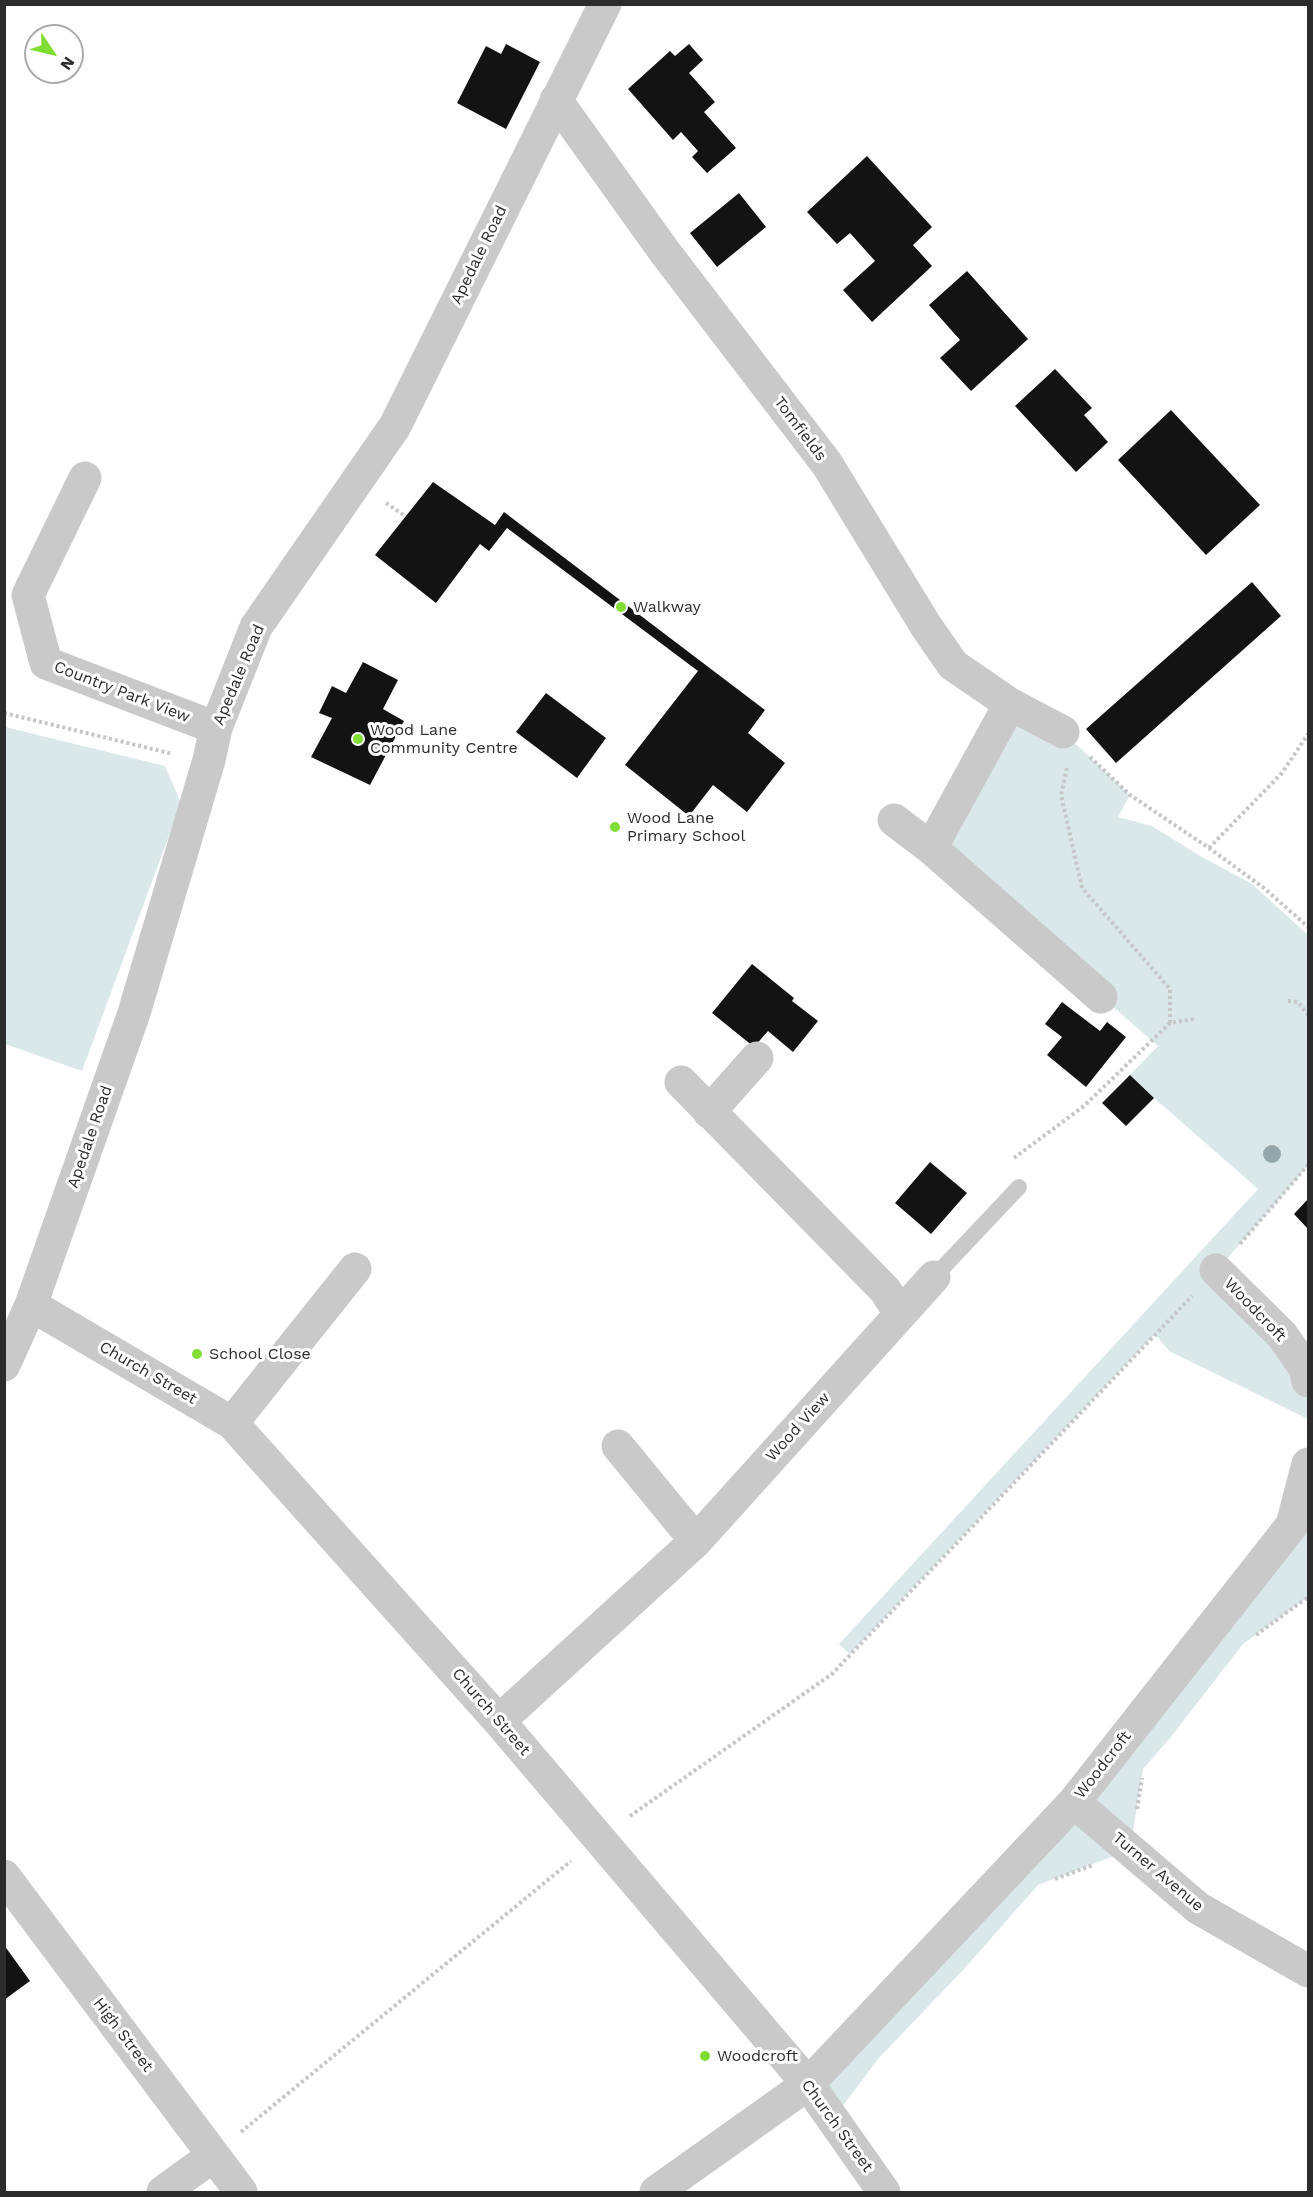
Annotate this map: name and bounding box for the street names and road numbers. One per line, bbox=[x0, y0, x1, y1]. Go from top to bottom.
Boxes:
street label: Apedale Road bbox=[447, 202, 511, 308]
street label: Tomfields bbox=[770, 393, 830, 465]
street label: Apedale Road bbox=[209, 622, 269, 728]
street label: Country Park View bbox=[51, 657, 193, 727]
street label: Apedale Road bbox=[63, 1083, 117, 1191]
street label: Woodcroft bbox=[1220, 1274, 1290, 1346]
street label: Church Street bbox=[96, 1337, 200, 1409]
street label: Wood View bbox=[762, 1388, 834, 1466]
street label: Church Street bbox=[448, 1664, 534, 1760]
street label: Woodcroft bbox=[1071, 1727, 1135, 1803]
street label: Turner Avenue bbox=[1109, 1828, 1207, 1916]
street label: High Street bbox=[89, 1994, 157, 2076]
street label: Church Street bbox=[797, 2076, 877, 2176]

